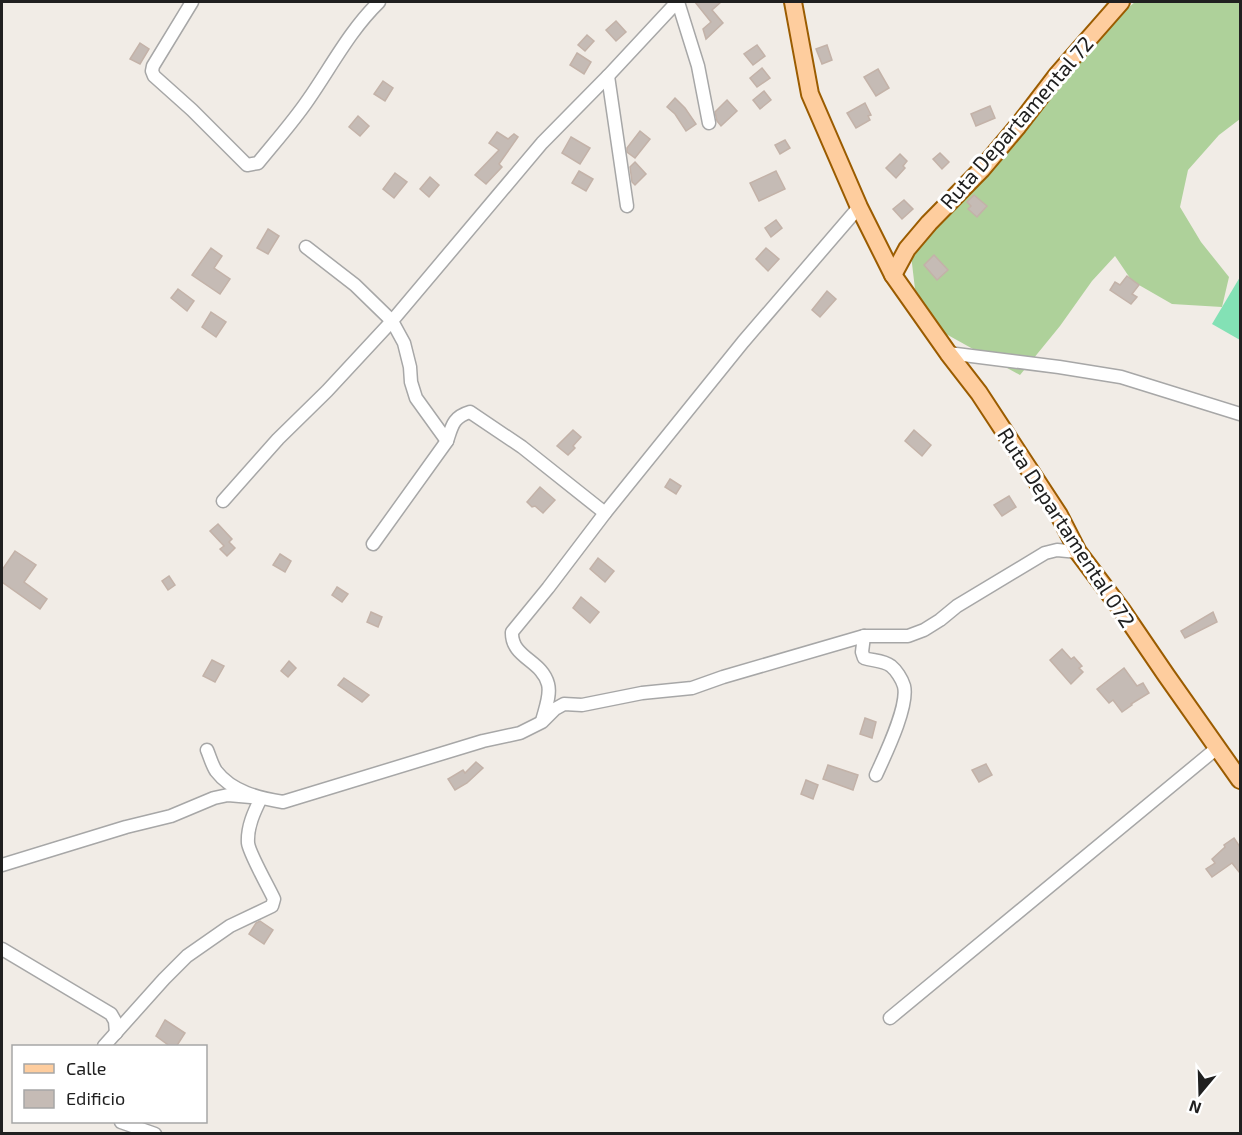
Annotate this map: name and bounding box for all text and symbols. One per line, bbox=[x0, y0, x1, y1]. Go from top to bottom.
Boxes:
street label: Ruta Departamental 72 bbox=[934, 31, 1098, 213]
street label: Ruta Departamental 072 bbox=[993, 422, 1141, 632]
legend bbox=[12, 1045, 207, 1123]
text: Calle bbox=[66, 1057, 107, 1079]
north arrow bbox=[1170, 1063, 1230, 1123]
text: Edificio bbox=[66, 1087, 125, 1109]
text: N bbox=[1186, 1097, 1204, 1119]

